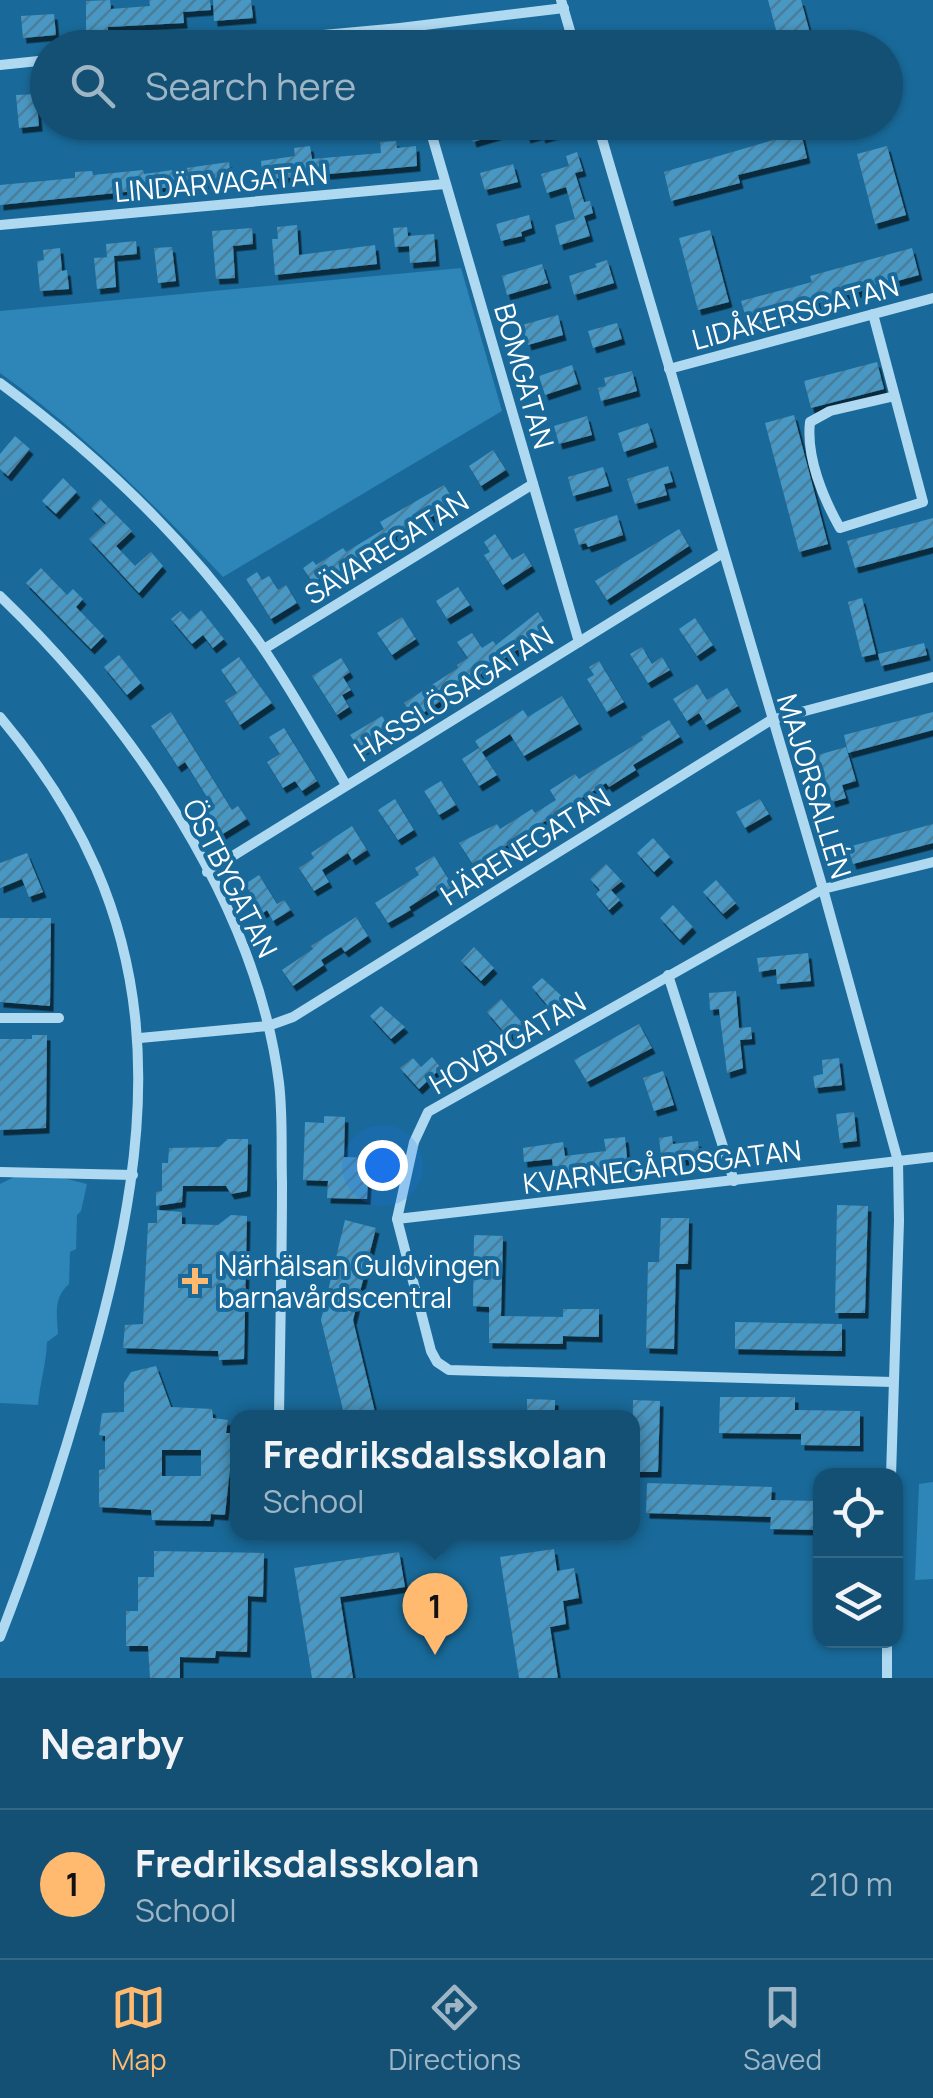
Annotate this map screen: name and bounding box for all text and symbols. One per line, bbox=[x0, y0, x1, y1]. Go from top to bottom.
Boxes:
search box bbox=[30, 30, 903, 140]
icon: search bbox=[65, 58, 120, 113]
text: Search here bbox=[145, 59, 356, 111]
street label: LINDÄRVAGATAN bbox=[113, 154, 329, 210]
street label: LIDÅKERSGATAN bbox=[687, 266, 903, 358]
street label: BOMGATAN bbox=[486, 299, 564, 453]
street label: SÄVAREGATAN bbox=[297, 481, 475, 613]
street label: HASSLÖSAGATAN bbox=[346, 616, 560, 770]
street label: MAJORSALLÉN bbox=[769, 689, 861, 883]
street label: HÄRENEGATAN bbox=[433, 779, 617, 913]
street label: ÖSTBYGATAN bbox=[175, 792, 287, 964]
street label: HOVBYGATAN bbox=[422, 982, 592, 1102]
street label: KVARNEGÅRDSGATAN bbox=[521, 1130, 803, 1202]
your location bbox=[357, 1140, 408, 1191]
place label: Närhälsan Guldvingen barnavårdscentral bbox=[218, 1246, 500, 1316]
marker: Närhälsan Guldvingen barnavårdscentral bbox=[182, 1268, 208, 1294]
popup bbox=[230, 1410, 640, 1540]
text: Fredriksdalsskolan bbox=[263, 1427, 607, 1479]
map controls bbox=[813, 1468, 903, 1648]
button: locate bbox=[813, 1468, 903, 1558]
text: School bbox=[263, 1479, 365, 1523]
button: layers bbox=[813, 1558, 903, 1648]
pin: 1 bbox=[402, 1572, 468, 1655]
text: Nearby bbox=[40, 1714, 184, 1772]
text: Fredriksdalsskolan bbox=[135, 1836, 479, 1888]
text: 1 bbox=[65, 1862, 80, 1906]
text: 210 m bbox=[809, 1862, 893, 1906]
text: School bbox=[135, 1888, 237, 1932]
tab: Map bbox=[111, 1980, 167, 2078]
tab: Directions bbox=[389, 1980, 521, 2078]
tab: Saved bbox=[743, 1980, 822, 2078]

